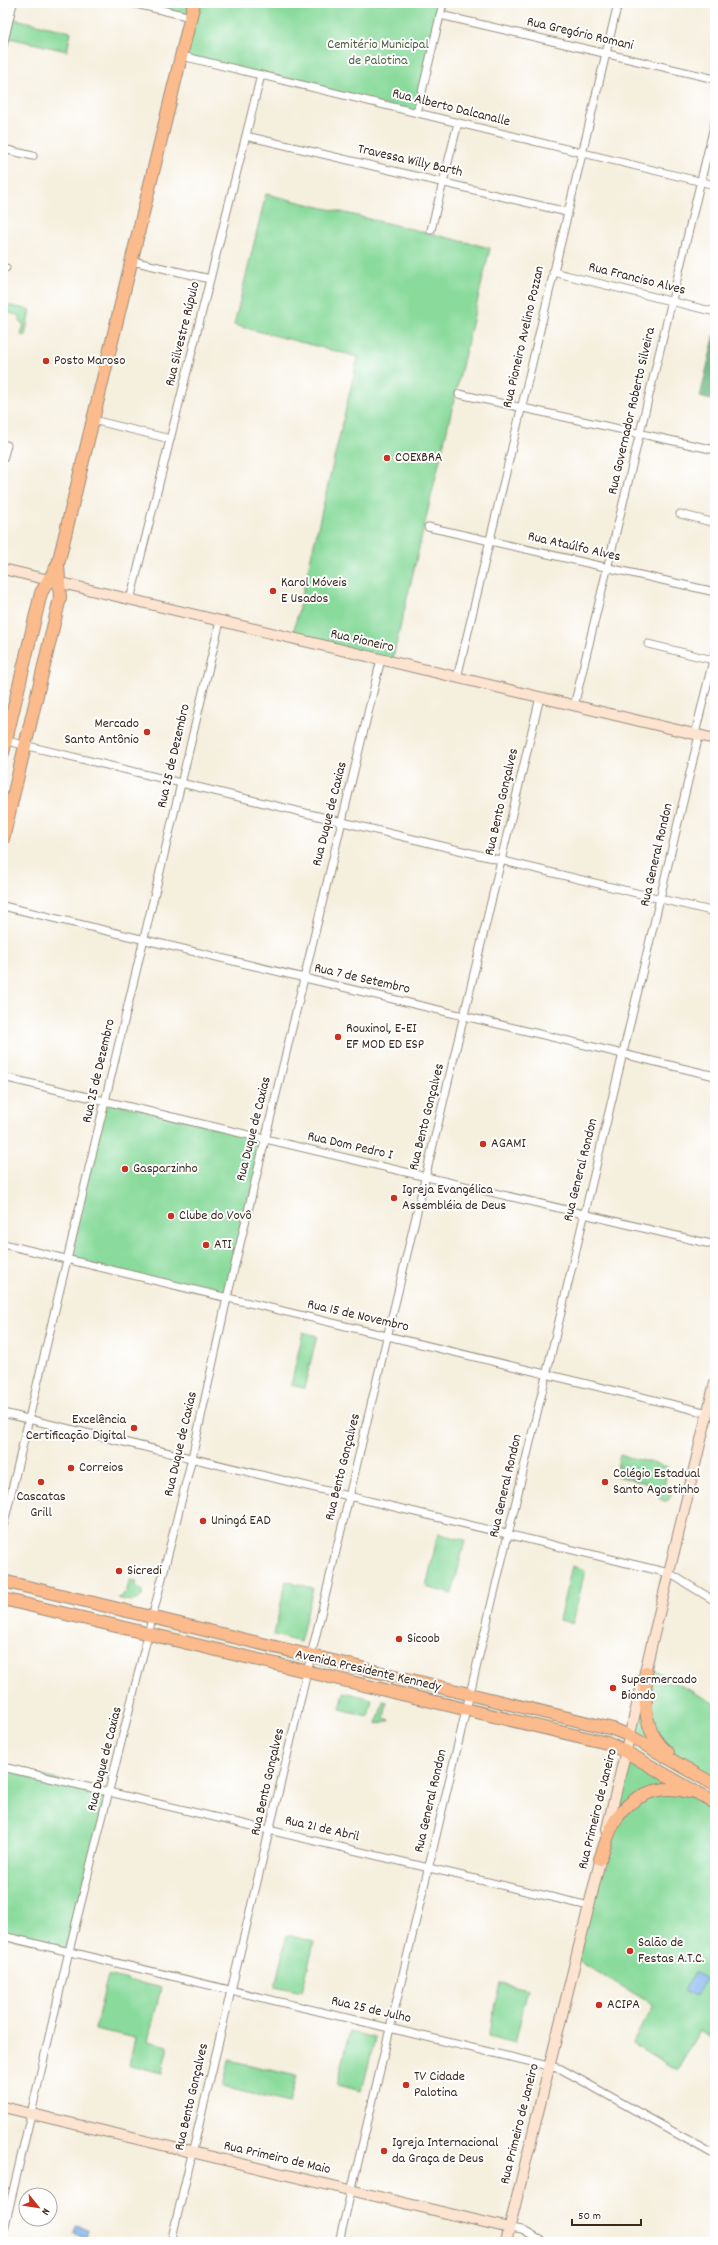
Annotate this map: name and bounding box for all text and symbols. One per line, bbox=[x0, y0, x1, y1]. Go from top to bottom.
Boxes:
street label: Rua Gregório Romani bbox=[525, 12, 636, 56]
park label: Cemitério Municipal de Palotina bbox=[327, 35, 429, 71]
street label: Rua Alberto Dalcanalle bbox=[390, 84, 512, 132]
street label: Travessa Willy Barth bbox=[356, 139, 464, 183]
street label: Rua Franciso Alves bbox=[586, 257, 688, 301]
street label: Rua Pioneiro Avelino Pozzan bbox=[498, 264, 550, 410]
street label: Rua Silvestre Rúpulo bbox=[160, 280, 206, 388]
street label: Rua Governador Roberto Silveira bbox=[603, 325, 661, 496]
place label: Posto Maroso bbox=[54, 351, 125, 371]
marker: Posto Maroso bbox=[41, 356, 51, 366]
place label: COEXBRA bbox=[395, 448, 443, 468]
marker: COEXBRA bbox=[382, 453, 392, 463]
street label: Rua Ataúlfo Alves bbox=[526, 527, 622, 567]
place label: Karol Móveis E Usados bbox=[281, 573, 347, 609]
marker: Karol Móveis E Usados bbox=[268, 586, 278, 596]
street label: Rua Pioneiro bbox=[328, 624, 396, 658]
street label: Rua 25 de Dezembro bbox=[152, 702, 196, 810]
place label: Mercado Santo Antônio bbox=[64, 714, 139, 750]
marker: Mercado Santo Antônio bbox=[142, 727, 152, 737]
street label: Rua Bento Gonçalves bbox=[480, 746, 524, 858]
street label: Rua Duque de Caxias bbox=[307, 760, 353, 868]
street label: Rua General Rondon bbox=[635, 801, 679, 909]
street label: Rua 7 de Setembro bbox=[312, 958, 412, 1000]
street label: Rua 25 de Dezembro bbox=[77, 1017, 121, 1125]
place label: Rouxinol, E-EI EF MOD ED ESP bbox=[346, 1019, 424, 1055]
marker: Rouxinol, E-EI EF MOD ED ESP bbox=[333, 1032, 343, 1042]
street label: Rua Bento Gonçalves bbox=[404, 1061, 450, 1173]
street label: Rua Duque de Caxias bbox=[231, 1075, 277, 1183]
street label: Rua General Rondon bbox=[559, 1116, 603, 1224]
street label: Rua Dom Pedro I bbox=[305, 1126, 395, 1166]
place label: AGAMI bbox=[491, 1134, 527, 1154]
marker: AGAMI bbox=[478, 1139, 488, 1149]
place label: Gasparzinho bbox=[133, 1159, 198, 1179]
marker: Gasparzinho bbox=[120, 1164, 130, 1174]
place label: Igreja Evangélica Assembléia de Deus bbox=[402, 1180, 506, 1216]
marker: Igreja Evangélica Assembléia de Deus bbox=[389, 1193, 399, 1203]
place label: Clube do Vovô bbox=[179, 1206, 252, 1226]
marker: Clube do Vovô bbox=[166, 1211, 176, 1221]
place label: ATI bbox=[214, 1235, 232, 1255]
marker: ATI bbox=[201, 1240, 211, 1250]
street label: Rua 15 de Novembro bbox=[305, 1295, 411, 1337]
street label: Rua Duque de Caxias bbox=[159, 1389, 203, 1498]
place label: Excelência Certificação Digital bbox=[26, 1410, 127, 1446]
street label: Rua Bento Gonçalves bbox=[320, 1411, 366, 1523]
marker: Excelência Certificação Digital bbox=[129, 1423, 139, 1433]
street label: Rua General Rondon bbox=[484, 1432, 528, 1540]
place label: Correios bbox=[79, 1458, 123, 1478]
marker: Correios bbox=[66, 1463, 76, 1473]
place label: Colégio Estadual Santo Agostinho bbox=[613, 1464, 701, 1500]
marker: Cascatas Grill bbox=[36, 1477, 46, 1487]
marker: Colégio Estadual Santo Agostinho bbox=[600, 1477, 610, 1487]
place label: Cascatas Grill bbox=[16, 1487, 66, 1523]
place label: Uningá EAD bbox=[211, 1511, 271, 1531]
marker: Uningá EAD bbox=[198, 1516, 208, 1526]
place label: Sicredi bbox=[127, 1561, 162, 1581]
marker: Sicredi bbox=[114, 1566, 124, 1576]
place label: Sicoob bbox=[407, 1629, 440, 1649]
marker: Sicoob bbox=[394, 1634, 404, 1644]
street label: Avenida Presidente Kennedy bbox=[293, 1645, 443, 1698]
place label: Supermercado Biondo bbox=[621, 1670, 697, 1706]
marker: Supermercado Biondo bbox=[608, 1683, 618, 1693]
street label: Rua Duque de Caxias bbox=[82, 1705, 128, 1813]
street label: Rua Bento Gonçalves bbox=[246, 1726, 290, 1838]
street label: Rua Primeiro de Janeiro bbox=[573, 1746, 623, 1872]
street label: Rua General Rondon bbox=[409, 1747, 453, 1855]
street label: Rua 21 de Abril bbox=[283, 1811, 362, 1847]
place label: Salão de Festas A.T.C. bbox=[638, 1933, 704, 1969]
marker: Salão de Festas A.T.C. bbox=[625, 1946, 635, 1956]
street label: Rua 25 de Julho bbox=[329, 1991, 413, 2029]
place label: ACIPA bbox=[607, 1995, 640, 2015]
marker: ACIPA bbox=[594, 2000, 604, 2010]
street label: Rua Bento Gonçalves bbox=[170, 2041, 214, 2153]
street label: Rua Primeiro de Janeiro bbox=[495, 2061, 545, 2187]
place label: TV Cidade Palotina bbox=[414, 2067, 465, 2103]
marker: TV Cidade Palotina bbox=[401, 2080, 411, 2090]
place label: Igreja Internacional da Graça de Deus bbox=[392, 2133, 499, 2169]
street label: Rua Primeiro de Maio bbox=[222, 2136, 332, 2180]
marker: Igreja Internacional da Graça de Deus bbox=[379, 2146, 389, 2156]
north arrow bbox=[18, 2187, 58, 2227]
scale bar bbox=[572, 2201, 641, 2227]
text: N bbox=[36, 2205, 53, 2218]
text: 50 m bbox=[578, 2208, 601, 2225]

